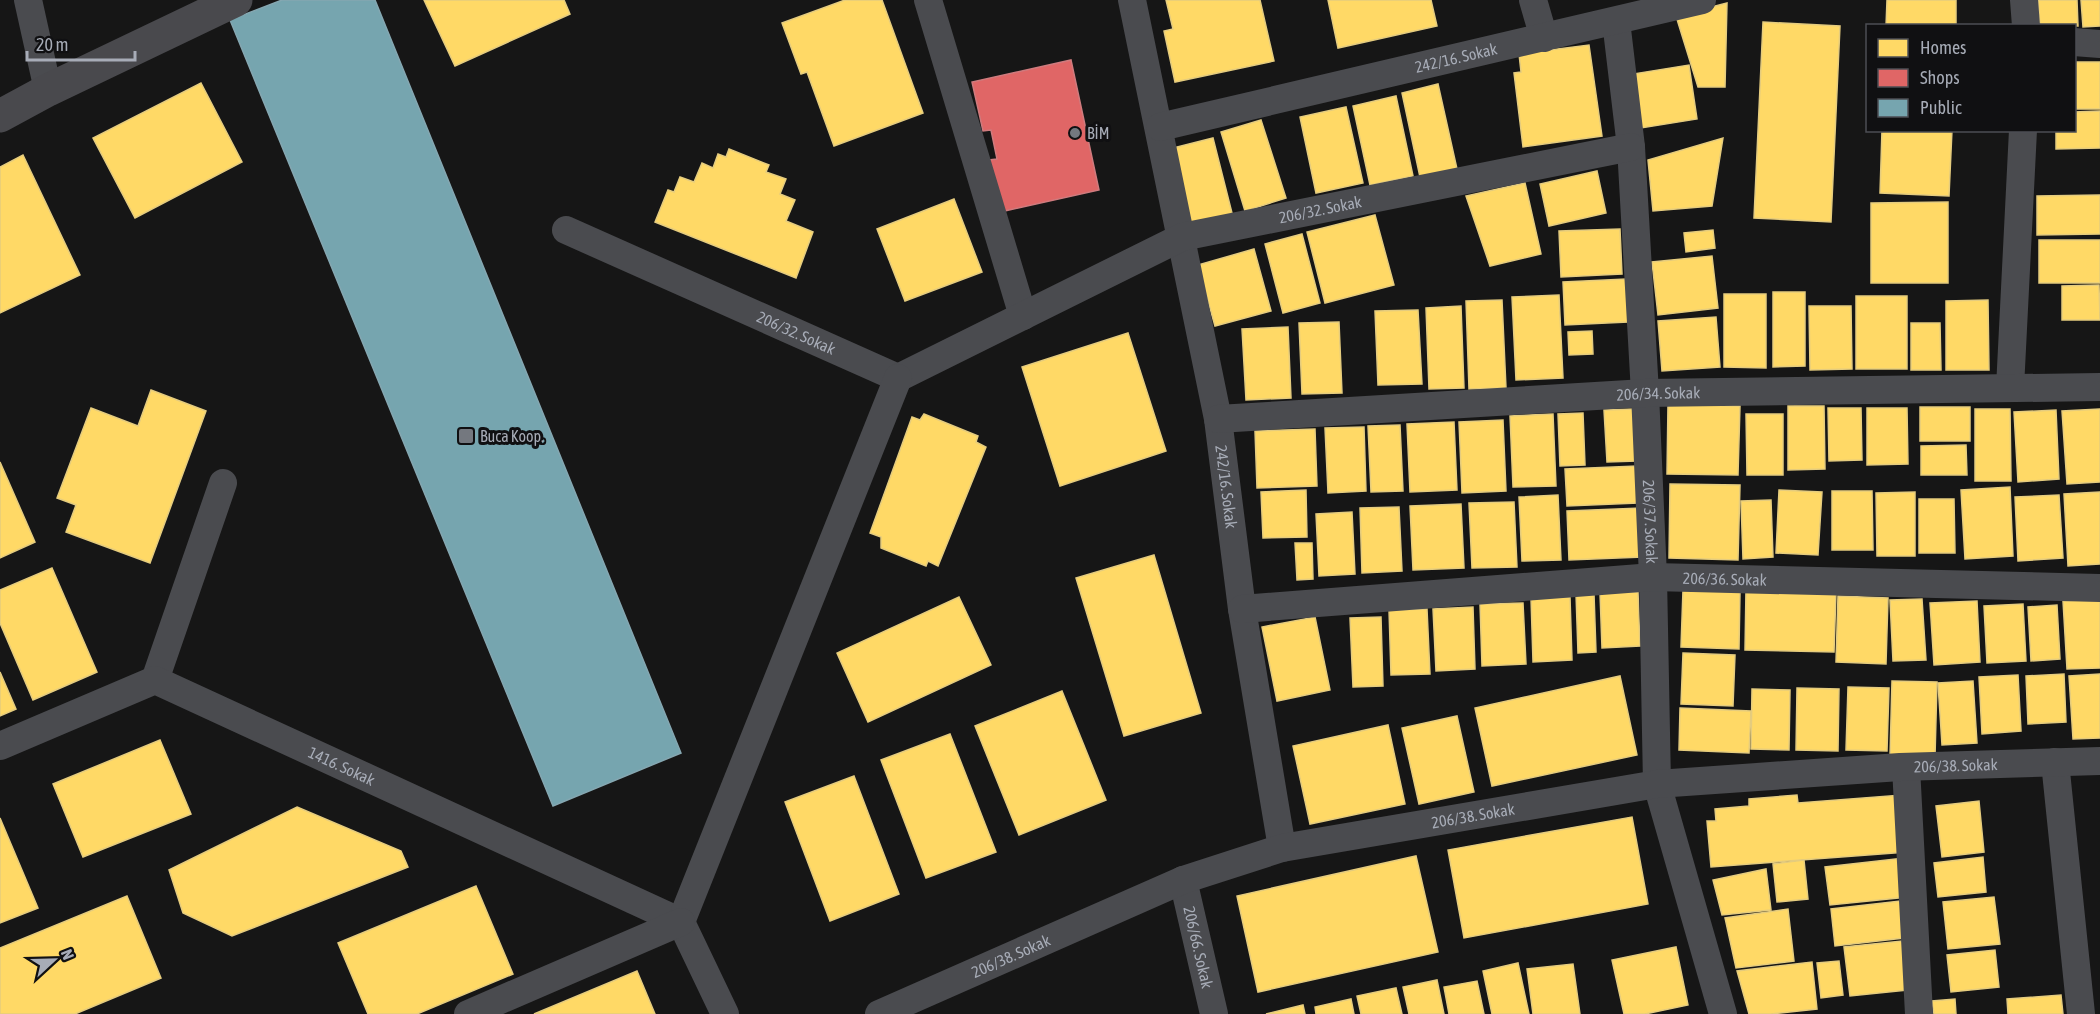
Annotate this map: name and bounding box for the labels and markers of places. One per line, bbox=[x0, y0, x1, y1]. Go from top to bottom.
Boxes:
place label: BİM bbox=[1087, 124, 1109, 142]
marker: BİM bbox=[1068, 126, 1082, 140]
marker: Buca Koop. bbox=[457, 427, 475, 445]
place label: Buca Koop. bbox=[480, 427, 544, 446]

